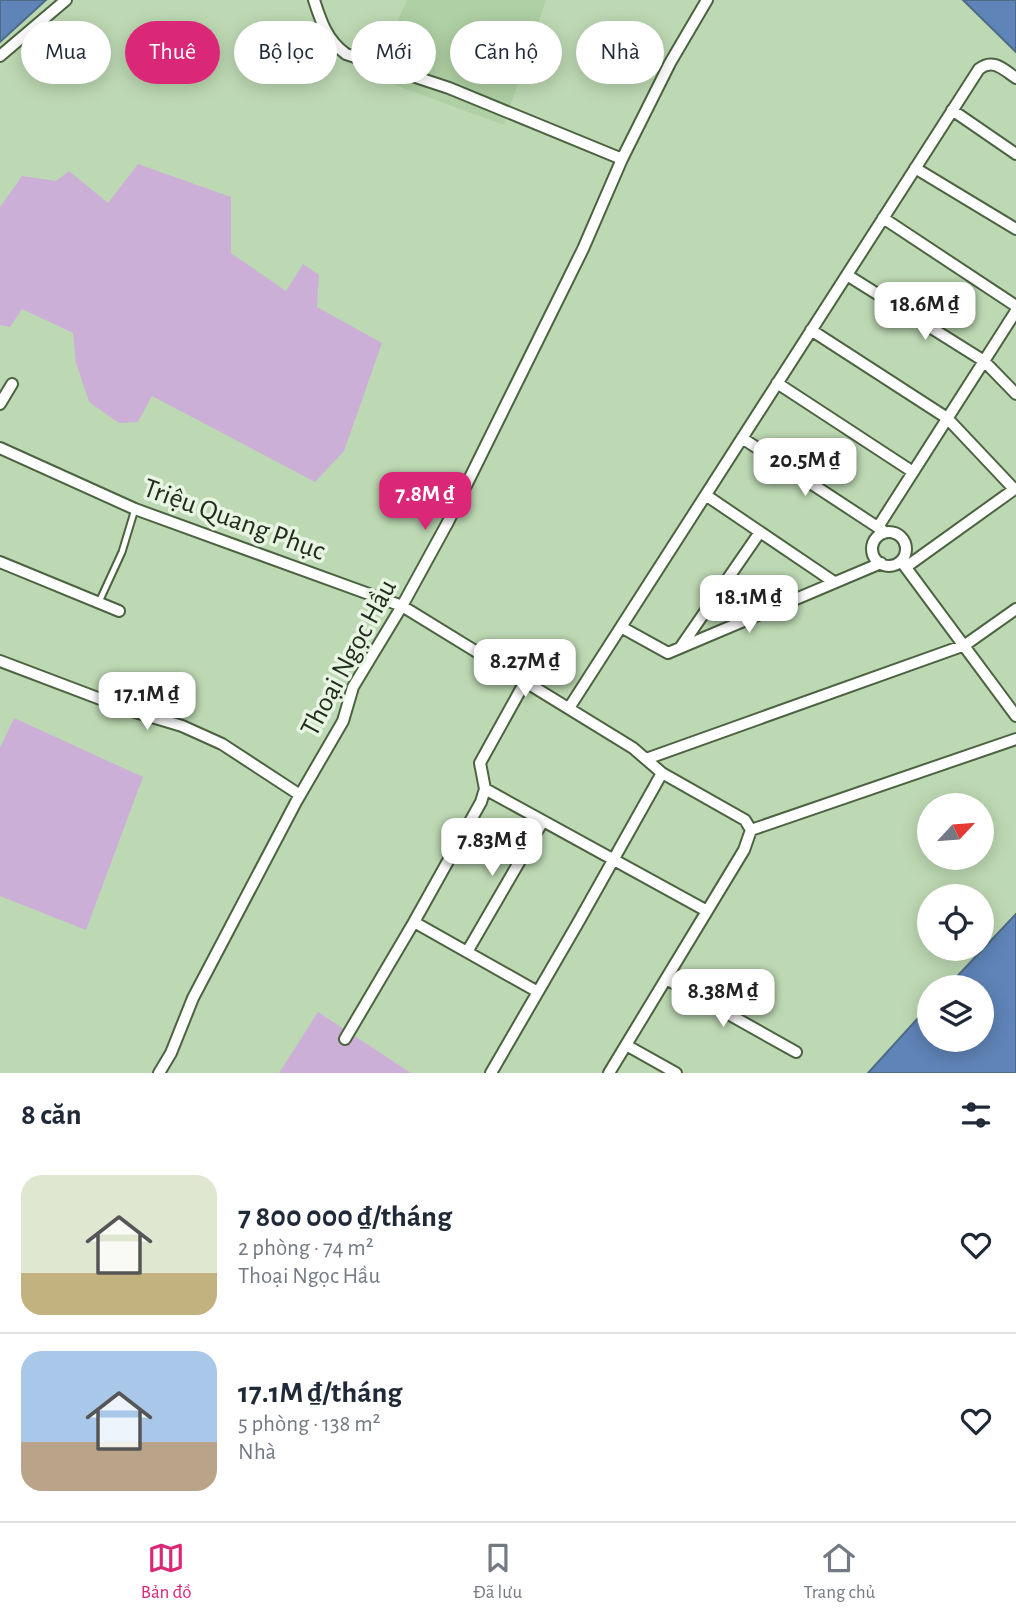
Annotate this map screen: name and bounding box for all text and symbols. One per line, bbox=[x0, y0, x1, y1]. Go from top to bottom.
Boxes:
chip: Mua bbox=[21, 21, 111, 84]
chip: Thuê bbox=[125, 21, 220, 84]
chip: Bộ lọc bbox=[234, 21, 337, 84]
chip: Mới bbox=[351, 21, 436, 84]
chip: Căn hộ bbox=[450, 21, 562, 84]
chip: Nhà bbox=[576, 21, 664, 84]
pin: 18.6M ₫ bbox=[860, 282, 990, 342]
text: 18.6M ₫ bbox=[890, 293, 960, 316]
pin: 20.5M ₫ bbox=[740, 438, 870, 498]
text: 20.5M ₫ bbox=[769, 449, 841, 472]
pin: 7.8M ₫ bbox=[368, 472, 482, 532]
street label: Triệu Quang Phục bbox=[139, 474, 329, 566]
text: 7.8M ₫ bbox=[395, 483, 455, 506]
street label: Thoại Ngọc Hầu bbox=[296, 575, 402, 741]
pin: 18.1M ₫ bbox=[684, 576, 814, 635]
text: 18.1M ₫ bbox=[716, 586, 782, 609]
pin: 8.27M ₫ bbox=[460, 640, 590, 699]
text: 8.27M ₫ bbox=[490, 650, 560, 673]
pin: 17.1M ₫ bbox=[82, 672, 212, 732]
text: 17.1M ₫ bbox=[115, 683, 179, 706]
north arrow bbox=[917, 793, 994, 870]
map controls bbox=[917, 793, 994, 1052]
pin: 7.83M ₫ bbox=[427, 818, 557, 878]
text: 7.83M ₫ bbox=[457, 829, 527, 852]
button: locate bbox=[917, 884, 994, 961]
pin: 8.38M ₫ bbox=[658, 970, 788, 1029]
button: layers bbox=[917, 975, 994, 1052]
text: 8.38M ₫ bbox=[688, 980, 758, 1003]
icon: filters bbox=[957, 1096, 995, 1134]
text: 8 căn bbox=[21, 1100, 82, 1130]
text: 7 800 000 ₫/tháng bbox=[238, 1202, 452, 1232]
icon: home bbox=[77, 1203, 161, 1287]
icon: heart bbox=[957, 1226, 995, 1264]
text: 2 phòng · 74 m² bbox=[238, 1237, 374, 1260]
text: Thoại Ngọc Hầu bbox=[238, 1265, 380, 1288]
text: 17.1M ₫/tháng bbox=[238, 1378, 402, 1408]
icon: home bbox=[77, 1379, 161, 1463]
icon: heart bbox=[957, 1402, 995, 1440]
text: 5 phòng · 138 m² bbox=[238, 1413, 381, 1436]
text: Nhà bbox=[238, 1441, 276, 1464]
tab: Bản đồ bbox=[141, 1539, 192, 1604]
tab: Đã lưu bbox=[473, 1539, 522, 1604]
tab: Trang chủ bbox=[804, 1539, 875, 1604]

